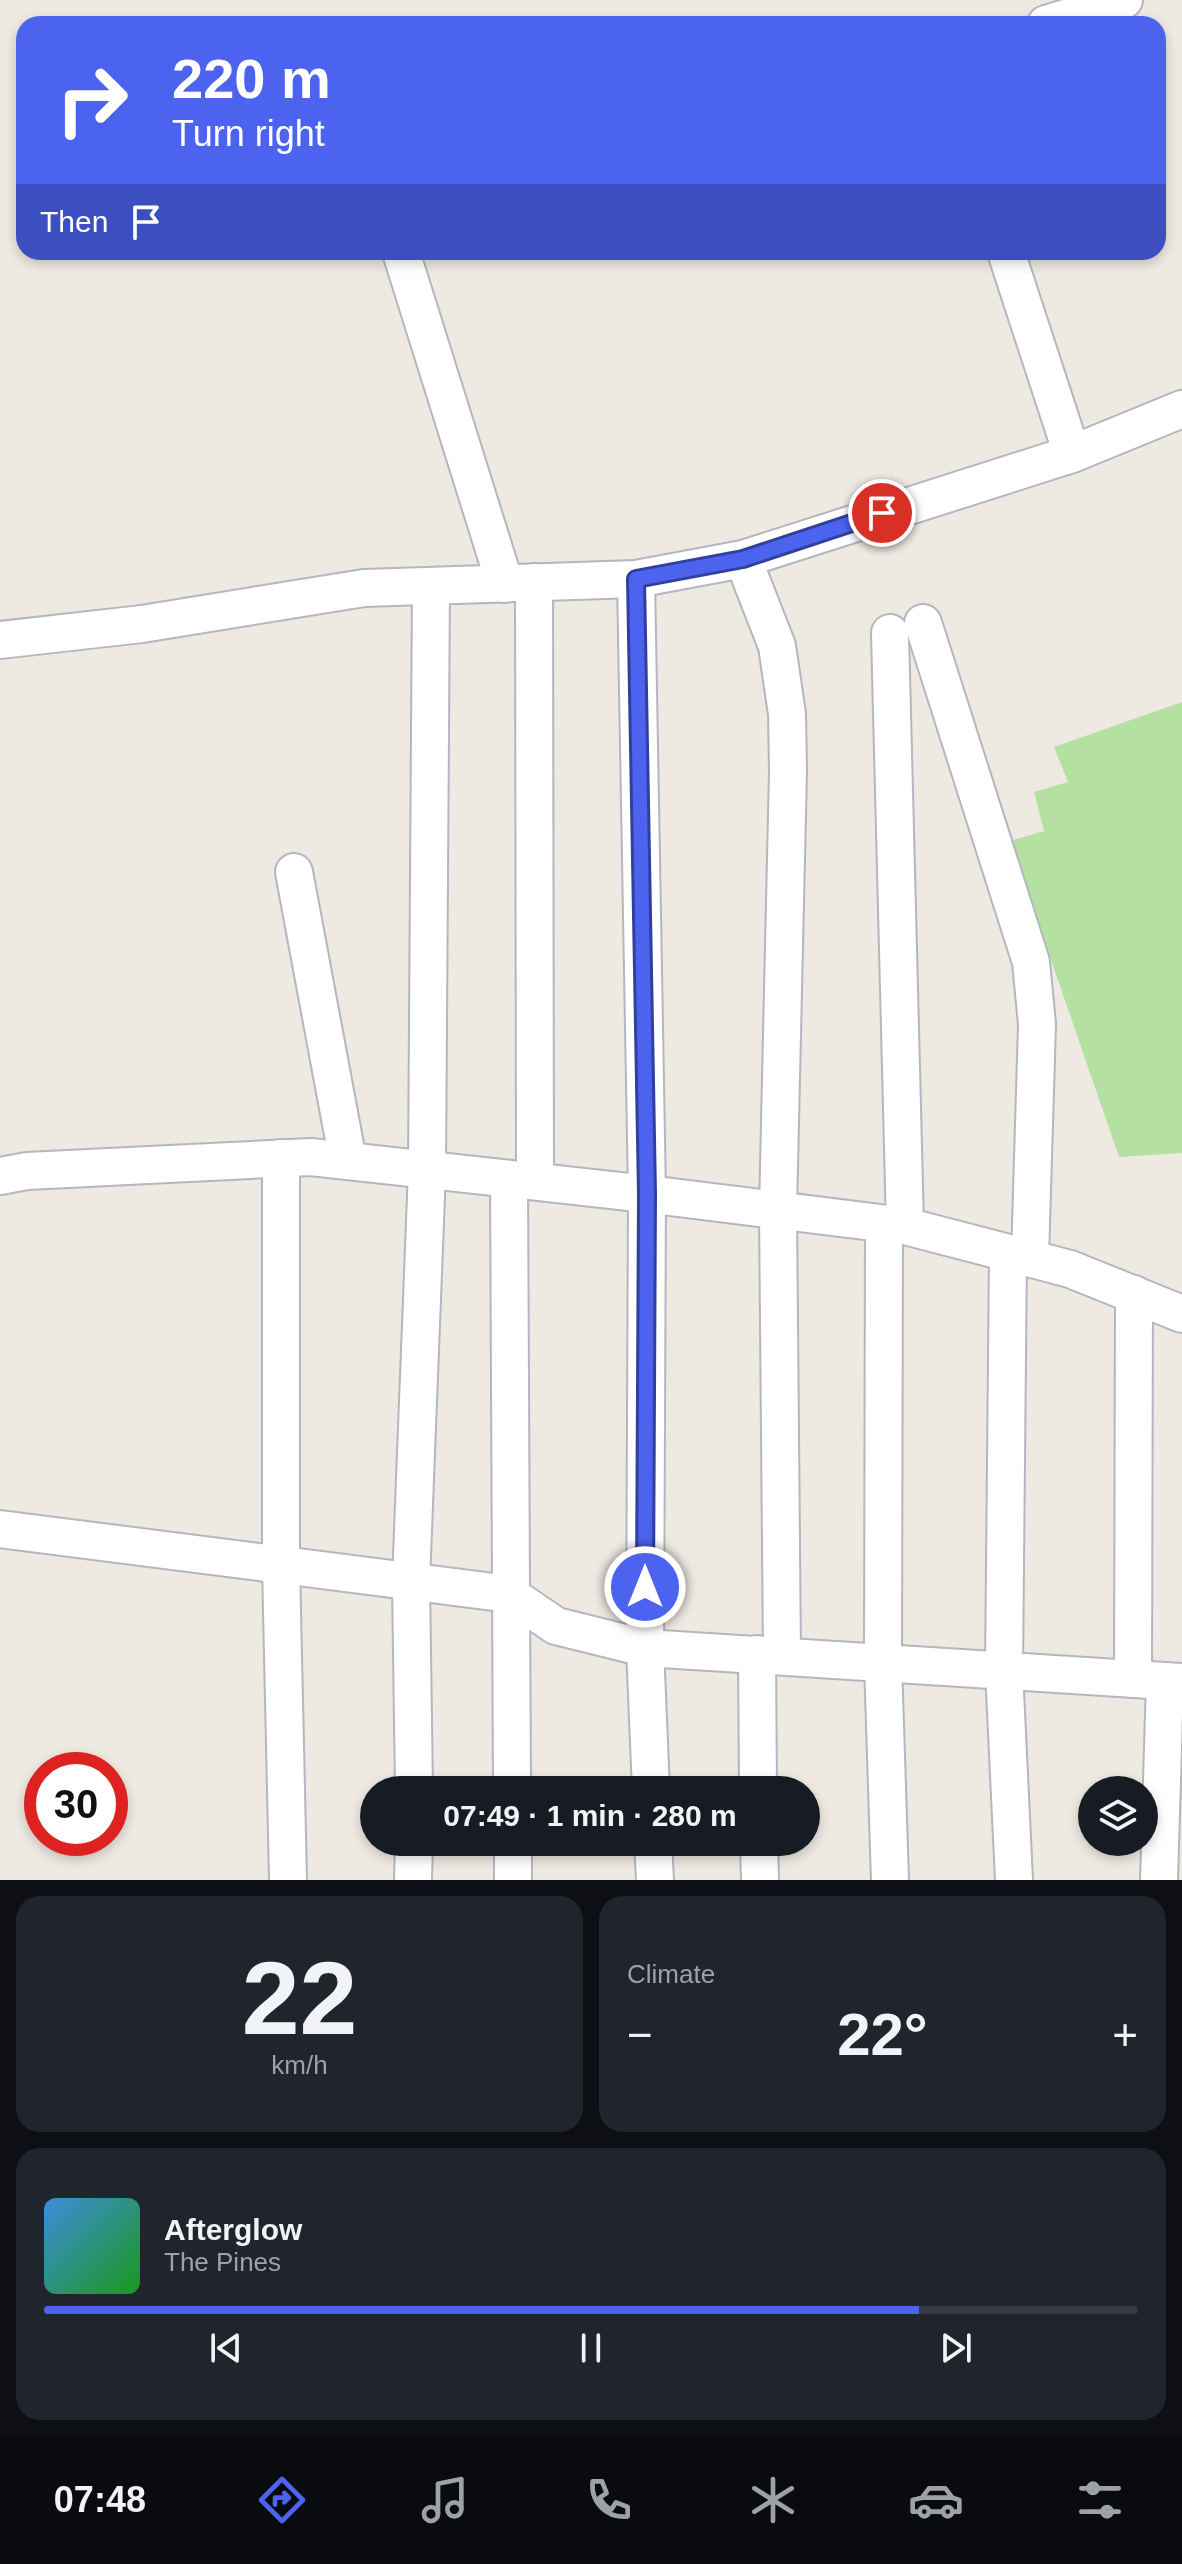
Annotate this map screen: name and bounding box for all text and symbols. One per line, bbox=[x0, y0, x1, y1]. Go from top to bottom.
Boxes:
text: 220 m bbox=[172, 47, 331, 110]
icon: right bbox=[40, 48, 144, 152]
text: Turn right bbox=[172, 113, 325, 154]
icon: arrive bbox=[124, 200, 168, 244]
text: Then bbox=[40, 205, 108, 238]
pin bbox=[848, 479, 916, 547]
icon: arrive bbox=[860, 491, 904, 535]
position arrow bbox=[603, 1545, 687, 1629]
speed limit sign: 30 bbox=[24, 1752, 128, 1856]
map controls bbox=[1078, 1776, 1158, 1856]
button: layers bbox=[1078, 1776, 1158, 1856]
text: 07:49 · 1 min · 280 m bbox=[443, 1799, 737, 1832]
text: 22 bbox=[242, 1940, 357, 2056]
text: Climate bbox=[627, 1959, 715, 1989]
text: 22° bbox=[837, 2001, 928, 2068]
text: − bbox=[627, 2010, 653, 2059]
text: + bbox=[1112, 2010, 1138, 2059]
text: km/h bbox=[271, 2050, 328, 2080]
text: Afterglow bbox=[164, 2213, 302, 2246]
text: The Pines bbox=[164, 2247, 281, 2277]
icon: previous bbox=[204, 2326, 248, 2370]
icon: pause bbox=[569, 2326, 613, 2370]
icon: next bbox=[934, 2326, 978, 2370]
icon: directions bbox=[254, 2472, 310, 2528]
icon: music bbox=[417, 2472, 473, 2528]
icon: phone bbox=[581, 2472, 637, 2528]
icon: climate bbox=[745, 2472, 801, 2528]
icon: car bbox=[908, 2472, 964, 2528]
icon: filters bbox=[1072, 2472, 1128, 2528]
text: 07:48 bbox=[54, 2479, 146, 2520]

